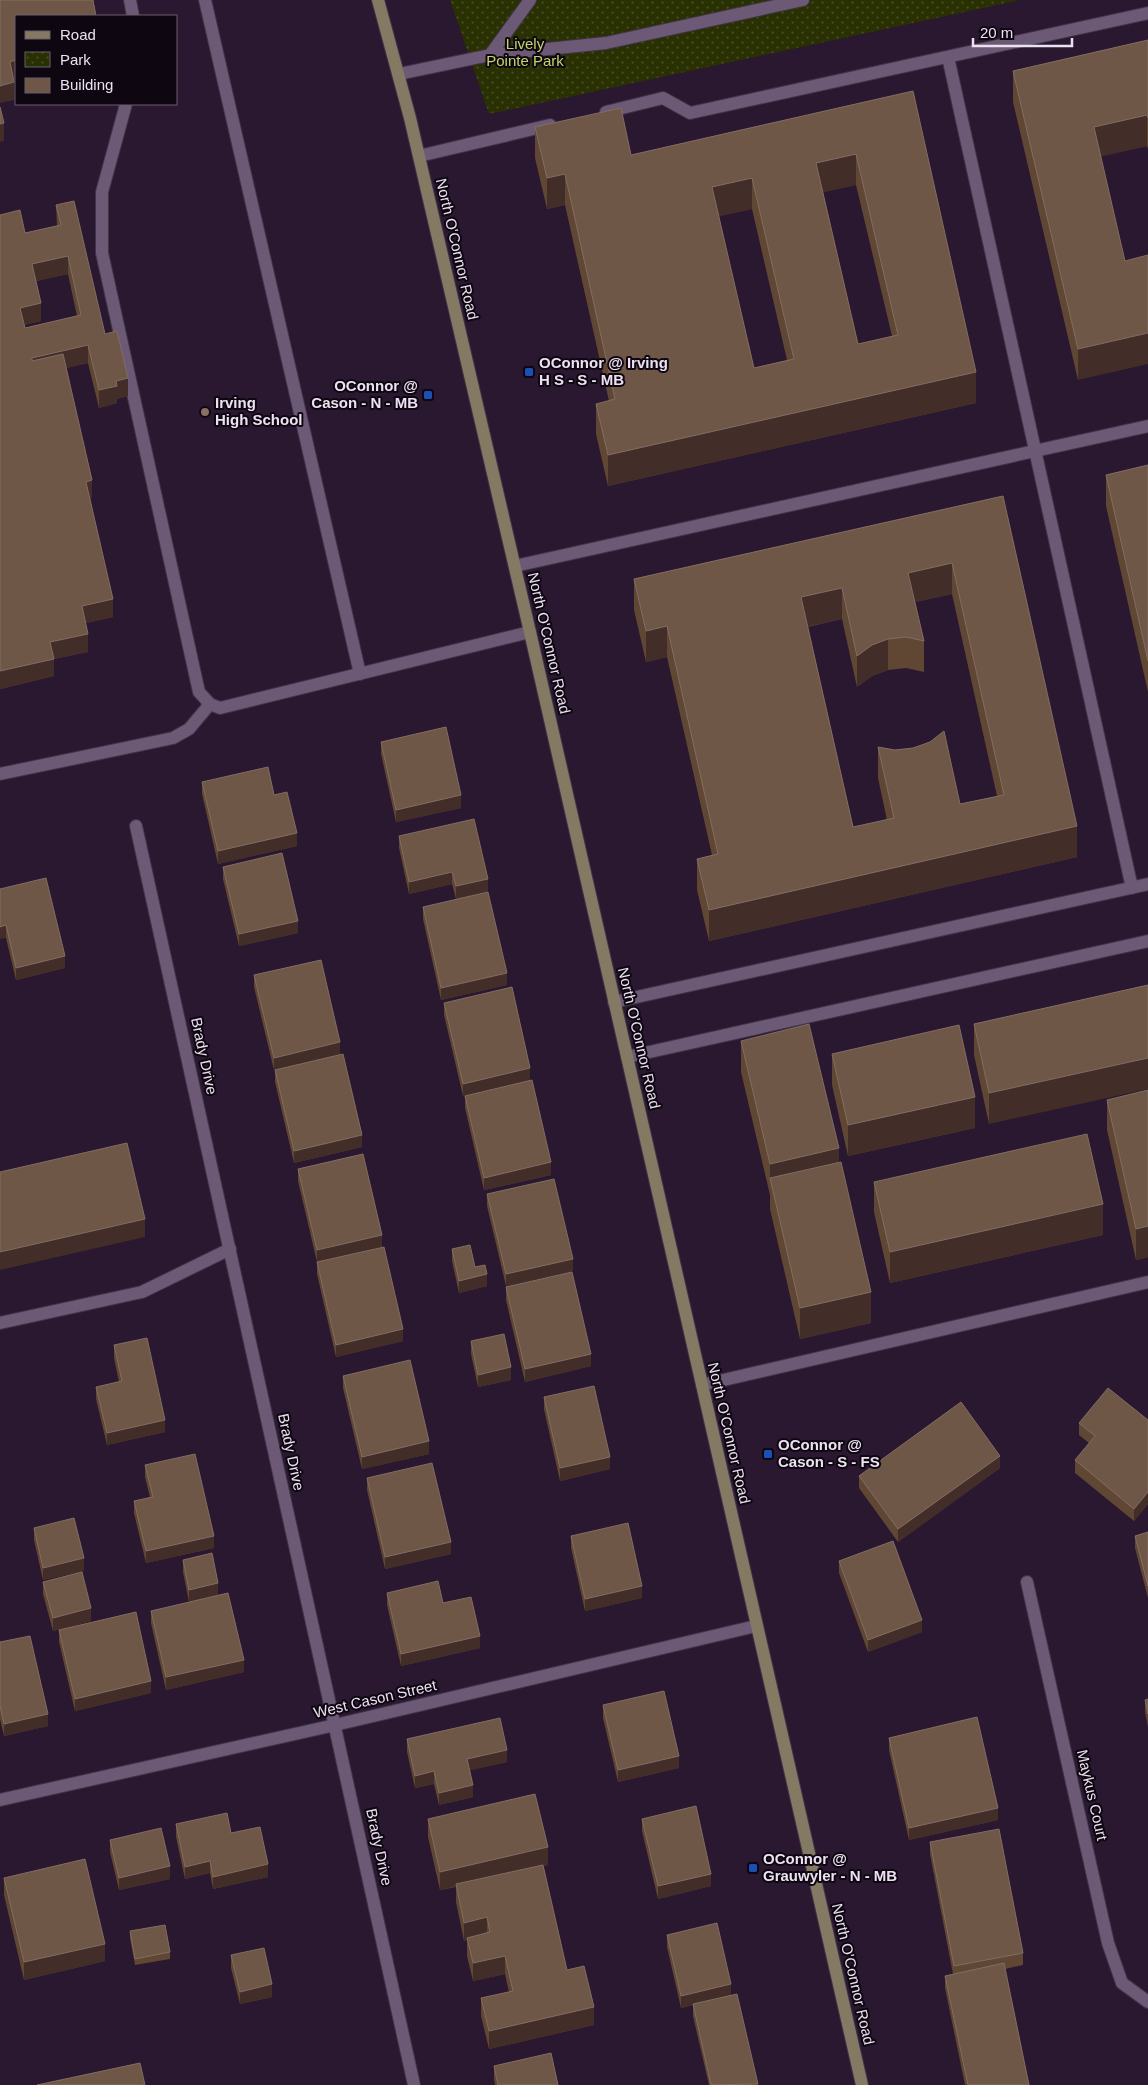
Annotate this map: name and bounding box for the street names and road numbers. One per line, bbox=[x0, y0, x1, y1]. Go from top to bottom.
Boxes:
street label: North O'Connor Road bbox=[433, 177, 482, 321]
street label: North O'Connor Road bbox=[525, 571, 574, 715]
street label: North O'Connor Road bbox=[615, 966, 664, 1110]
street label: Brady Drive bbox=[188, 1016, 221, 1096]
street label: North O'Connor Road bbox=[705, 1361, 754, 1505]
street label: Brady Drive bbox=[275, 1412, 308, 1492]
street label: West Cason Street bbox=[312, 1676, 439, 1721]
street label: Maykus Court bbox=[1074, 1748, 1111, 1843]
street label: Brady Drive bbox=[363, 1807, 396, 1887]
street label: North O'Connor Road bbox=[829, 1902, 878, 2046]

